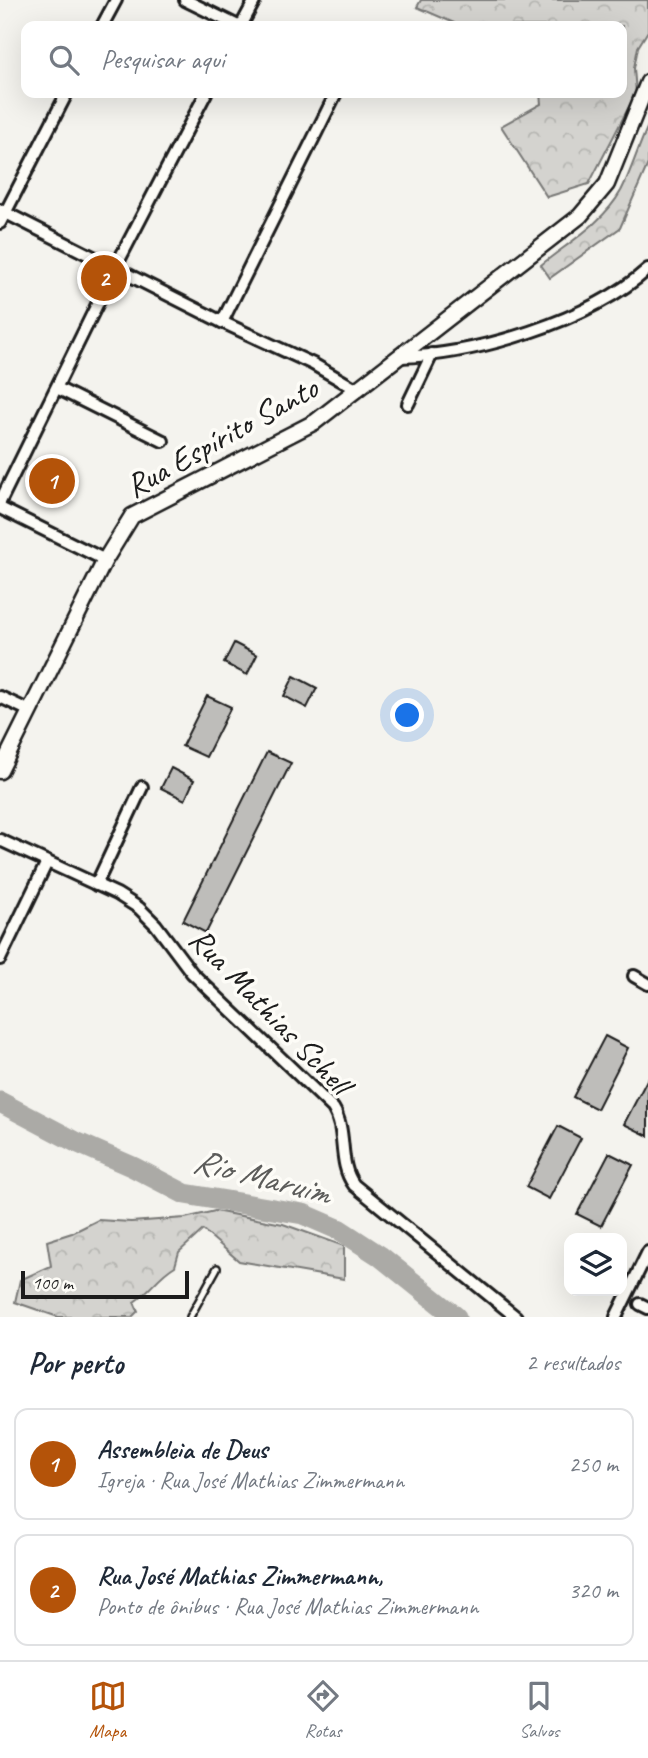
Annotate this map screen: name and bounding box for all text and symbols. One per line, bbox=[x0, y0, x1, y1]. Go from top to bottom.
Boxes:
search box bbox=[21, 21, 627, 98]
icon: search bbox=[45, 41, 83, 79]
text: Pesquisar aqui bbox=[101, 43, 225, 76]
pin: 2 bbox=[81, 252, 127, 304]
street label: Rua Espírito Santo bbox=[118, 366, 327, 507]
pin: 1 bbox=[29, 455, 75, 507]
your location bbox=[390, 698, 424, 732]
street label: Rua Mathias Schell bbox=[180, 918, 364, 1107]
water label: Rio Maruim bbox=[189, 1138, 338, 1216]
map controls bbox=[564, 1233, 627, 1296]
button: layers bbox=[564, 1233, 627, 1296]
scale bar bbox=[21, 1268, 189, 1300]
text: 100 m bbox=[32, 1271, 73, 1295]
text: Por perto bbox=[28, 1344, 123, 1382]
text: 2 resultados bbox=[526, 1348, 620, 1377]
text: Assembleia de Deus bbox=[97, 1433, 268, 1466]
text: 1 bbox=[48, 1450, 58, 1479]
text: 250 m bbox=[569, 1450, 618, 1479]
text: Igreja · Rua José Mathias Zimmermann bbox=[97, 1466, 404, 1495]
text: Rua José Mathias Zimmermann, bbox=[97, 1559, 383, 1592]
text: 2 bbox=[48, 1576, 58, 1605]
text: 320 m bbox=[569, 1576, 618, 1605]
text: Ponto de ônibus · Rua José Mathias Zimmermann bbox=[97, 1592, 478, 1621]
tab: Mapa bbox=[89, 1677, 127, 1743]
tab: Rotas bbox=[304, 1677, 342, 1743]
tab: Salvos bbox=[519, 1677, 559, 1743]

